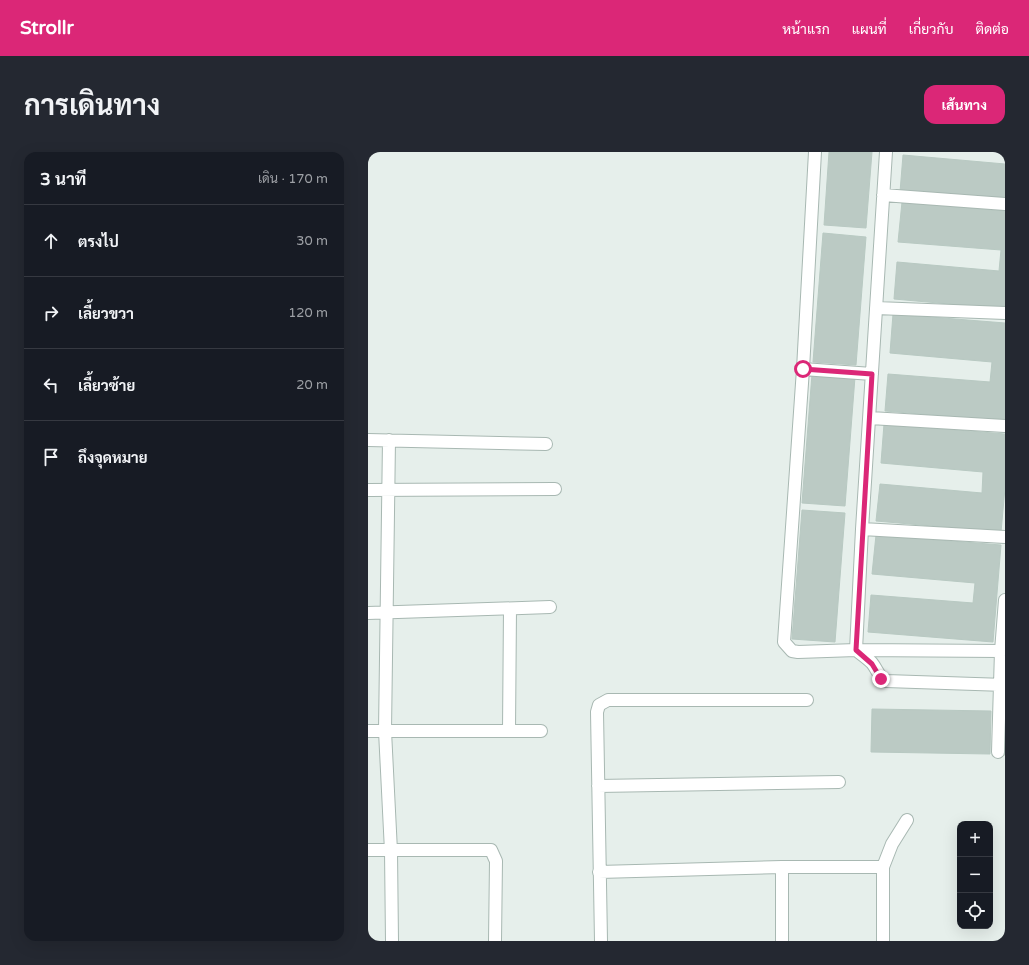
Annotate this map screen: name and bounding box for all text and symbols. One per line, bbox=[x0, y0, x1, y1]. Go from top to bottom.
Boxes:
text: Strollr bbox=[20, 17, 74, 39]
text: หน้าแรก bbox=[782, 21, 830, 38]
text: แผนที่ bbox=[852, 21, 887, 38]
text: เกี่ยวกับ bbox=[909, 21, 953, 38]
text: ติดต่อ bbox=[975, 21, 1009, 38]
button: เส้นทาง bbox=[924, 85, 1005, 124]
text: การเดินทาง bbox=[24, 89, 160, 123]
text: 3 นาที bbox=[40, 169, 86, 190]
text: เดิน · 170 m bbox=[258, 171, 328, 187]
icon: ahead bbox=[40, 230, 62, 252]
text: ตรงไป bbox=[78, 233, 119, 251]
text: 30 m bbox=[296, 233, 328, 249]
icon: right bbox=[40, 302, 62, 324]
text: เลี้ยวขวา bbox=[78, 305, 134, 323]
text: 120 m bbox=[288, 305, 328, 321]
route start bbox=[794, 360, 812, 378]
icon: left bbox=[40, 374, 62, 396]
text: เลี้ยวซ้าย bbox=[78, 377, 135, 395]
text: 20 m bbox=[296, 377, 328, 393]
icon: arrive bbox=[40, 446, 62, 468]
text: ถึงจุดหมาย bbox=[78, 449, 148, 467]
route end bbox=[872, 670, 890, 688]
map controls bbox=[957, 821, 993, 929]
button: + bbox=[957, 821, 993, 857]
button: − bbox=[957, 857, 993, 893]
button: locate bbox=[957, 893, 993, 929]

